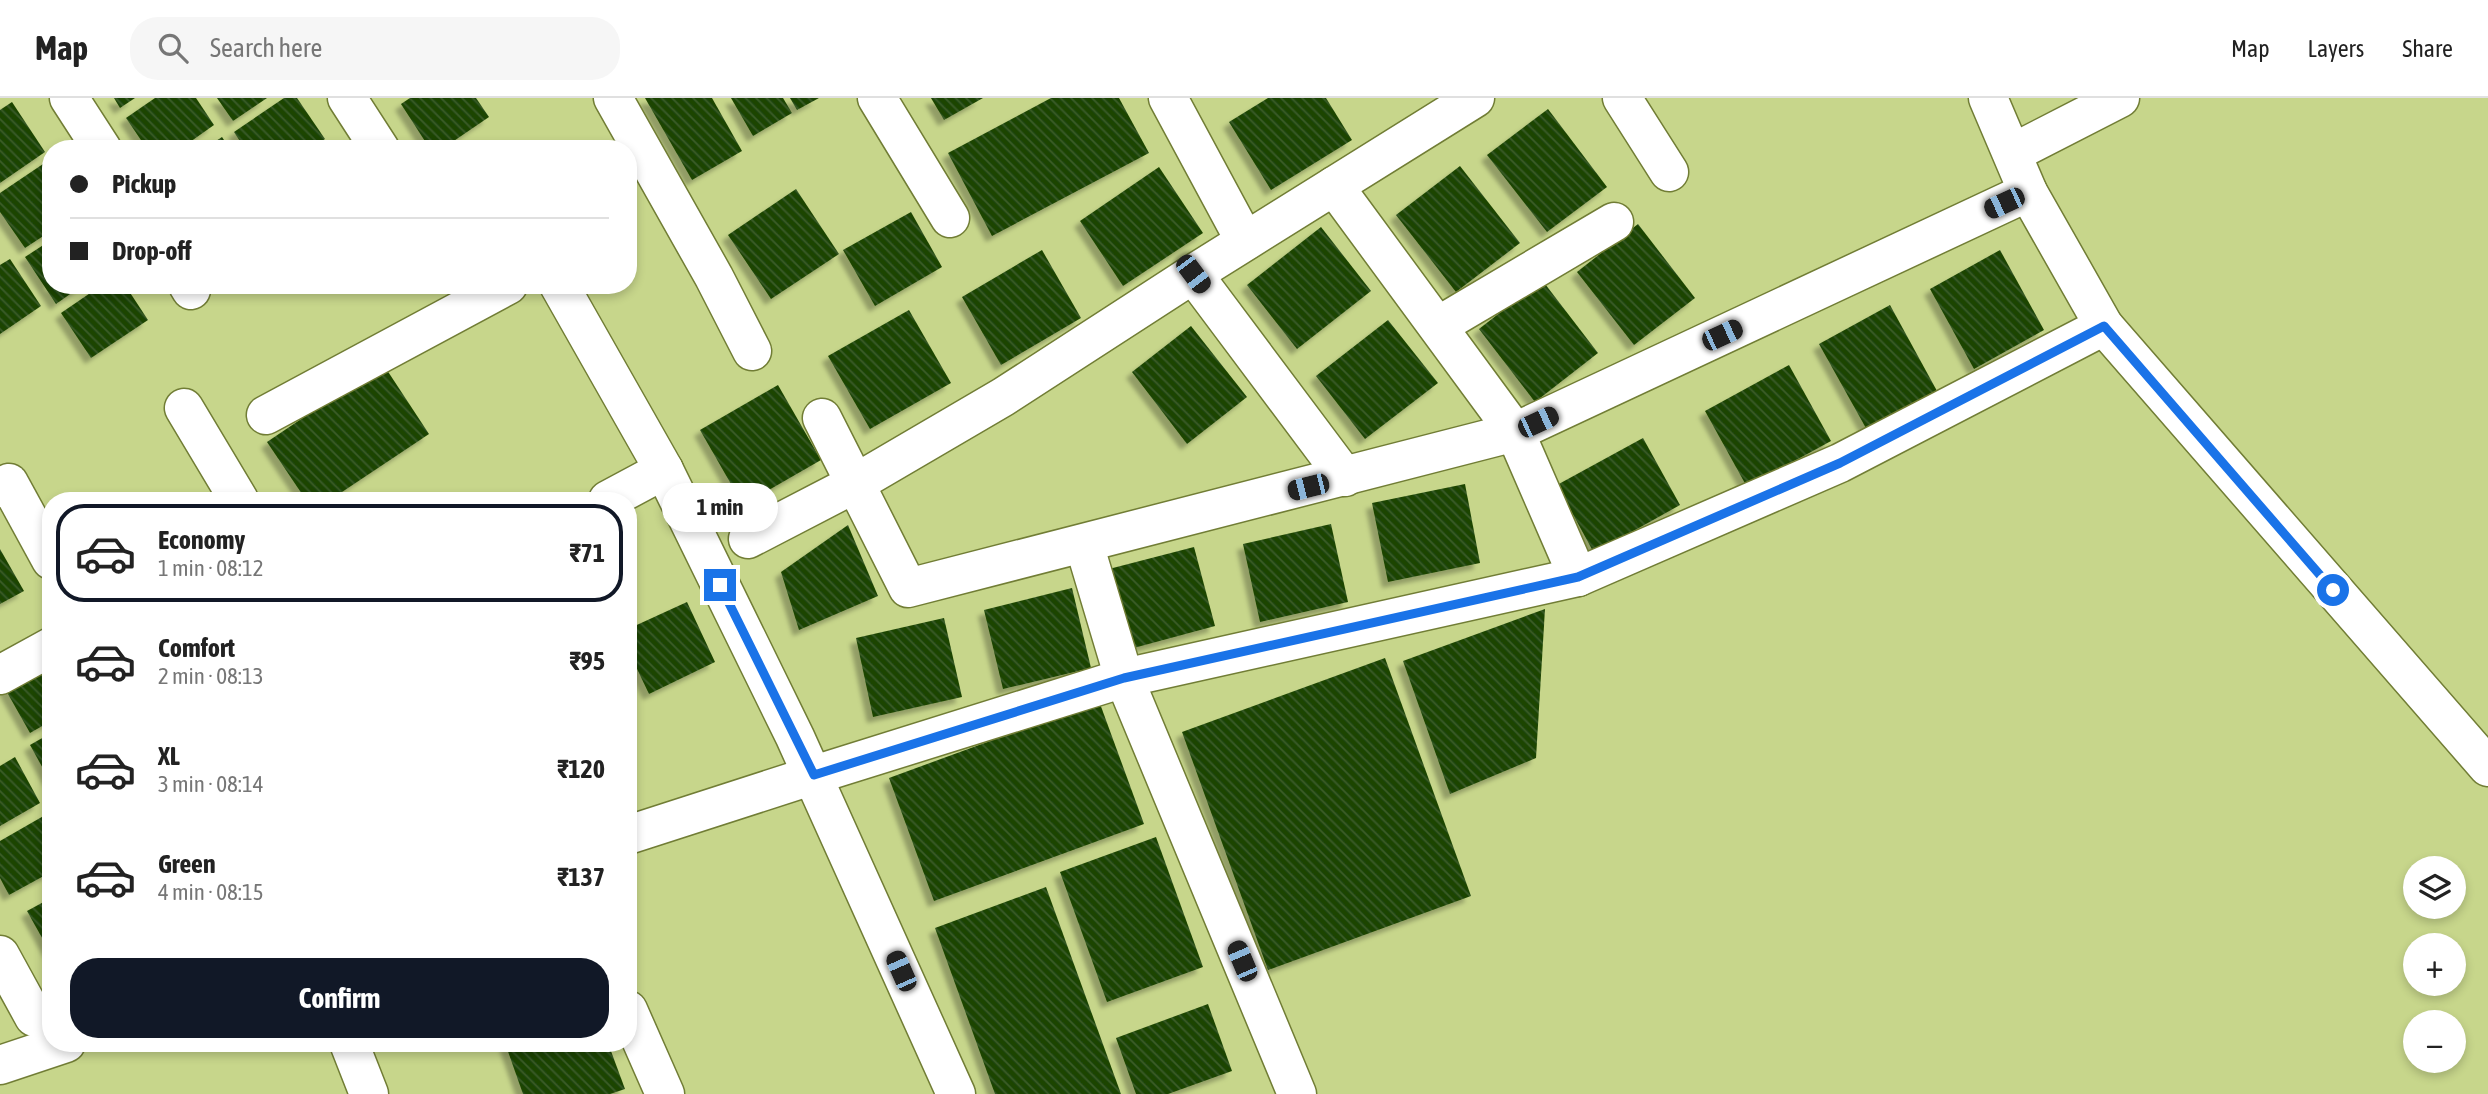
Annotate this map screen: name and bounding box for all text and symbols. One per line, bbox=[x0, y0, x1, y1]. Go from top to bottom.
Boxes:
search box bbox=[130, 17, 620, 80]
text: Map bbox=[35, 29, 88, 67]
icon: search bbox=[154, 29, 192, 67]
text: Search here bbox=[210, 33, 322, 63]
text: Map bbox=[2231, 35, 2270, 62]
text: Layers bbox=[2308, 35, 2364, 62]
text: Share bbox=[2402, 35, 2453, 62]
text: Pickup bbox=[112, 169, 176, 199]
car bbox=[1981, 185, 2028, 221]
text: Drop-off bbox=[112, 236, 192, 266]
car bbox=[1172, 251, 1215, 297]
car bbox=[1699, 317, 1746, 353]
car bbox=[1515, 404, 1562, 440]
car bbox=[1286, 472, 1331, 502]
callout: 1 min bbox=[662, 484, 778, 532]
text: 1 min bbox=[697, 494, 743, 520]
icon: car bbox=[74, 522, 137, 585]
text: Economy bbox=[158, 525, 245, 555]
text: ₹71 bbox=[569, 538, 605, 568]
text: 1 min · 08:12 bbox=[158, 555, 264, 581]
route end bbox=[704, 569, 736, 601]
route start bbox=[2317, 574, 2349, 606]
icon: car bbox=[74, 630, 137, 693]
text: Comfort bbox=[158, 633, 235, 663]
text: ₹95 bbox=[569, 646, 605, 676]
text: 2 min · 08:13 bbox=[158, 663, 264, 689]
icon: car bbox=[74, 738, 137, 801]
text: XL bbox=[158, 741, 180, 771]
text: ₹120 bbox=[557, 754, 605, 784]
text: 3 min · 08:14 bbox=[158, 771, 264, 797]
icon: car bbox=[74, 846, 137, 909]
text: Green bbox=[158, 849, 216, 879]
map controls bbox=[2403, 856, 2466, 1073]
button: layers bbox=[2403, 856, 2466, 919]
text: ₹137 bbox=[557, 862, 605, 892]
text: 4 min · 08:15 bbox=[158, 879, 264, 905]
button: + bbox=[2403, 933, 2466, 996]
car bbox=[1225, 938, 1260, 984]
car bbox=[883, 948, 920, 994]
button: Confirm bbox=[70, 958, 609, 1038]
button: − bbox=[2403, 1010, 2466, 1073]

